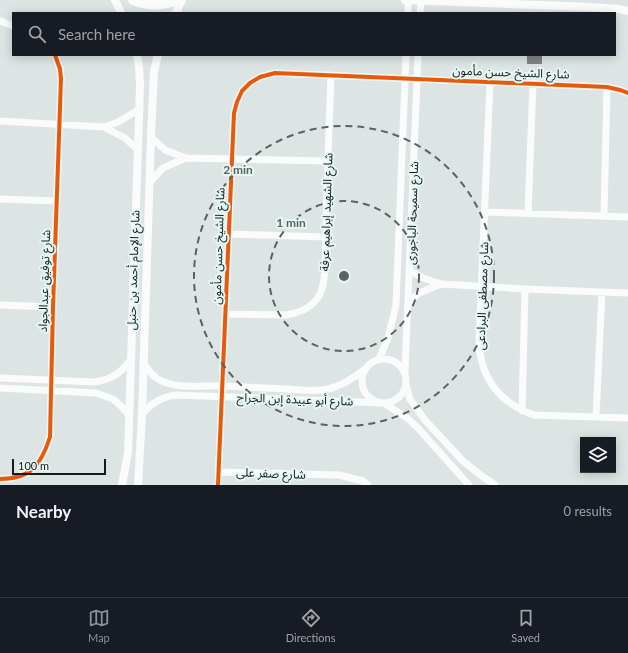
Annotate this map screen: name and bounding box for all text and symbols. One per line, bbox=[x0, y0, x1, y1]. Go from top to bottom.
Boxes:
search box bbox=[12, 12, 616, 56]
icon: search bbox=[26, 23, 48, 45]
text: Search here bbox=[58, 25, 135, 43]
street label: شارع الشيخ حسن مأمون bbox=[452, 62, 570, 84]
street label: شارع الشهيد إبراهيم عرفة bbox=[316, 152, 338, 272]
street label: شارع سميحة الباجورى bbox=[403, 161, 423, 265]
text: 2 min bbox=[223, 162, 253, 177]
street label: شارع الشيخ حسن مأمون bbox=[208, 187, 230, 305]
street label: شارع الإمام أحمد بن حنبل bbox=[123, 210, 145, 330]
text: 1 min bbox=[276, 215, 306, 230]
street label: شارع توفيق عبدالجواد bbox=[35, 229, 55, 333]
street label: شارع مصطفى البرادعى bbox=[473, 242, 493, 351]
centre of rings bbox=[337, 269, 351, 283]
street label: شارع أبو عبيدة إبن الجراح bbox=[236, 389, 354, 411]
map controls bbox=[580, 437, 616, 473]
button: layers bbox=[580, 437, 616, 473]
scale bar bbox=[12, 457, 106, 476]
text: 100 m bbox=[18, 459, 49, 472]
street label: شارع صفر على bbox=[236, 464, 306, 484]
text: Nearby bbox=[16, 501, 71, 522]
text: 0 results bbox=[564, 503, 612, 519]
tab: Map bbox=[88, 607, 110, 644]
tab: Directions bbox=[286, 607, 335, 644]
tab: Saved bbox=[511, 607, 540, 644]

